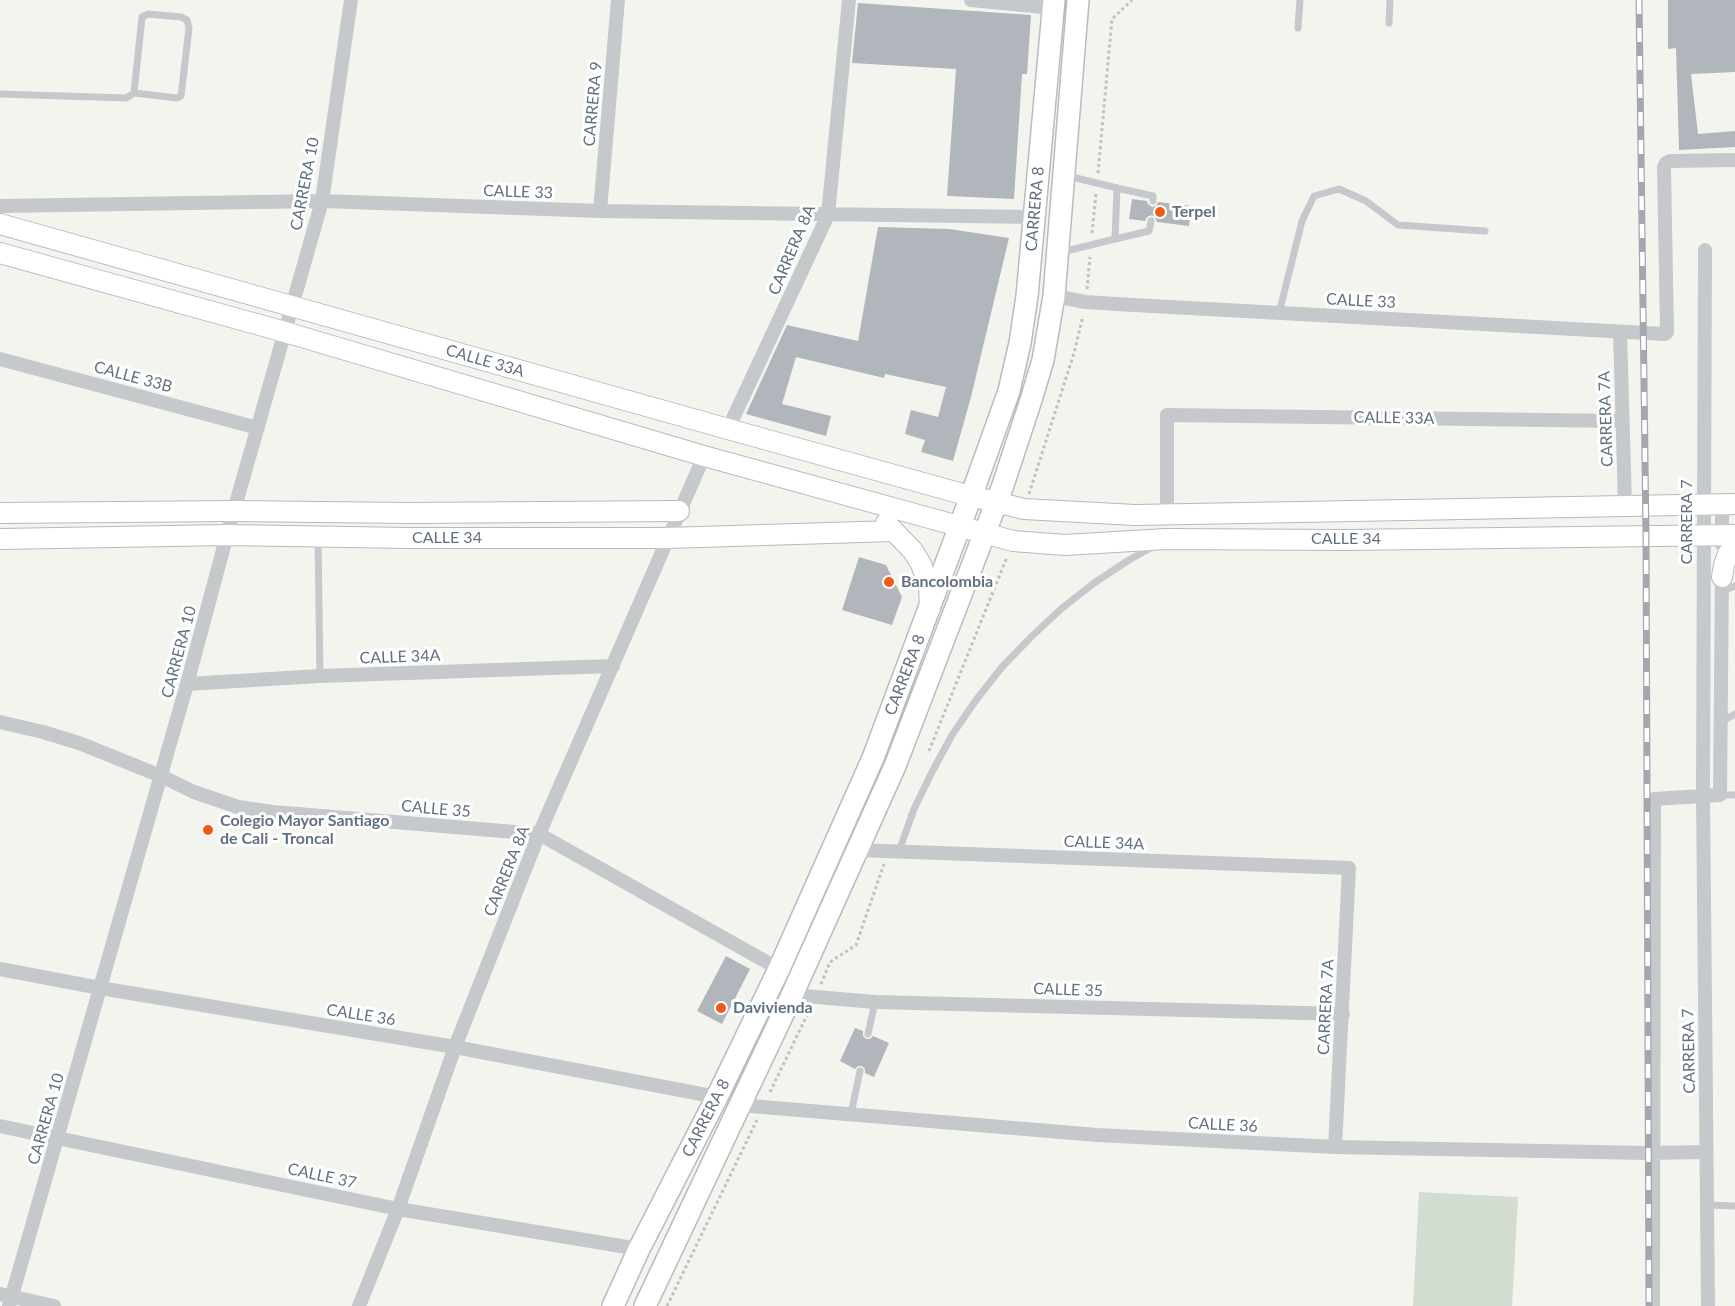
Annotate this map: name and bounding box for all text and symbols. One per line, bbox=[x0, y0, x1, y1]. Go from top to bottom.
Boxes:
street label: CARRERA 9 bbox=[580, 61, 606, 147]
street label: CARRERA 10 bbox=[287, 136, 323, 232]
street label: CARRERA 8 bbox=[1022, 166, 1048, 252]
street label: CALLE 33 bbox=[483, 181, 553, 203]
street label: CARRERA 8A bbox=[764, 202, 820, 298]
place label: Terpel bbox=[1172, 202, 1216, 222]
marker: Terpel bbox=[1153, 205, 1167, 219]
street label: CALLE 33 bbox=[1326, 290, 1396, 312]
street label: CALLE 33A bbox=[444, 341, 526, 381]
street label: CALLE 33B bbox=[92, 357, 174, 397]
street label: CARRERA 7A bbox=[1595, 371, 1617, 467]
street label: CALLE 33A bbox=[1353, 408, 1435, 428]
street label: CARRERA 7 bbox=[1677, 479, 1697, 565]
street label: CALLE 34 bbox=[412, 528, 482, 548]
street label: CALLE 34 bbox=[1311, 529, 1381, 549]
place label: Bancolombia bbox=[901, 572, 993, 592]
marker: Bancolombia bbox=[882, 575, 896, 589]
street label: CARRERA 10 bbox=[158, 604, 200, 700]
street label: CARRERA 8 bbox=[881, 632, 929, 718]
street label: CALLE 34A bbox=[359, 646, 441, 668]
street label: CALLE 35 bbox=[400, 796, 472, 822]
place label: Colegio Mayor Santiago de Cali - Troncal bbox=[220, 811, 389, 849]
marker: Colegio Mayor Santiago de Cali - Troncal bbox=[201, 823, 215, 837]
street label: CARRERA 8A bbox=[480, 823, 534, 919]
street label: CALLE 34A bbox=[1063, 832, 1145, 854]
street label: CARRERA 7A bbox=[1314, 959, 1338, 1055]
street label: CALLE 35 bbox=[1033, 979, 1103, 1001]
place label: Davivienda bbox=[733, 998, 813, 1018]
street label: CALLE 36 bbox=[325, 1000, 397, 1030]
marker: Davivienda bbox=[714, 1001, 728, 1015]
street label: CARRERA 7 bbox=[1679, 1008, 1699, 1094]
street label: CARRERA 10 bbox=[24, 1071, 68, 1167]
street label: CARRERA 8 bbox=[678, 1076, 734, 1160]
street label: CALLE 36 bbox=[1188, 1114, 1258, 1136]
street label: CALLE 37 bbox=[286, 1159, 358, 1193]

